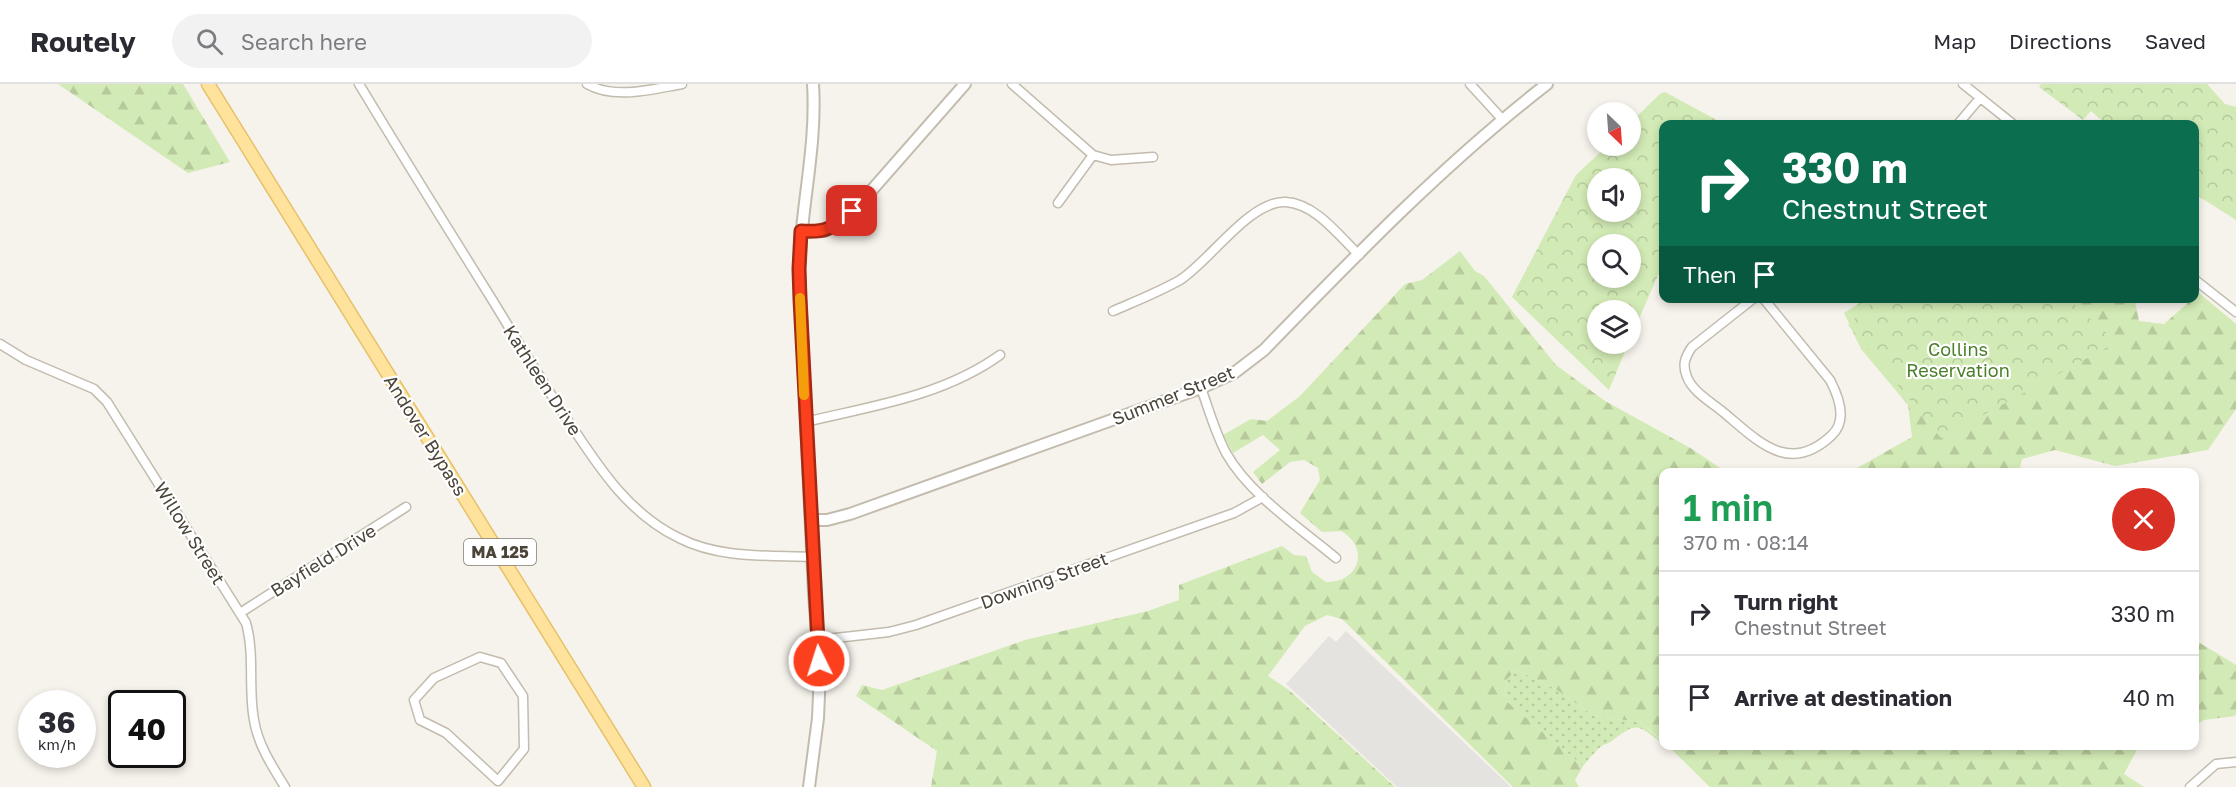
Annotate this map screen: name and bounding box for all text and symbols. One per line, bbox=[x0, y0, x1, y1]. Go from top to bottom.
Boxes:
search box bbox=[172, 14, 592, 68]
text: Routely bbox=[30, 25, 136, 58]
icon: search bbox=[193, 25, 226, 58]
text: Search here bbox=[241, 28, 367, 55]
text: Map bbox=[1933, 28, 1976, 54]
text: Directions bbox=[2009, 28, 2112, 54]
text: Saved bbox=[2145, 28, 2206, 54]
north arrow bbox=[1587, 102, 1641, 156]
map controls bbox=[1587, 102, 1641, 354]
text: 330 m bbox=[1782, 142, 1908, 192]
icon: right bbox=[1683, 144, 1761, 222]
button: sound bbox=[1587, 168, 1641, 222]
pin bbox=[826, 185, 877, 236]
text: Chestnut Street bbox=[1782, 193, 1988, 225]
icon: arrive bbox=[835, 194, 868, 227]
button: search bbox=[1587, 234, 1641, 288]
icon: arrive bbox=[1748, 258, 1781, 291]
text: Then bbox=[1683, 261, 1736, 288]
button: layers bbox=[1587, 300, 1641, 354]
street label: Kathleen Drive bbox=[499, 321, 587, 439]
park label: Collins Reservation bbox=[1906, 338, 2010, 381]
street label: Summer Street bbox=[1109, 361, 1237, 429]
street label: Andover Bypass bbox=[380, 370, 472, 500]
street label: Willow Street bbox=[150, 478, 230, 588]
text: 1 min bbox=[1683, 486, 1773, 529]
button: close bbox=[2112, 488, 2175, 551]
street label: Bayfield Drive bbox=[266, 519, 380, 601]
text: 370 m · 08:14 bbox=[1683, 530, 1809, 554]
road number: MA 125 bbox=[464, 539, 536, 565]
street label: Downing Street bbox=[977, 547, 1111, 613]
text: Turn right bbox=[1734, 588, 1838, 615]
icon: right bbox=[1683, 597, 1716, 630]
text: 330 m bbox=[2111, 600, 2175, 627]
text: Chestnut Street bbox=[1734, 615, 1887, 639]
position arrow bbox=[787, 629, 851, 693]
icon: arrive bbox=[1683, 681, 1716, 714]
text: Arrive at destination bbox=[1734, 684, 1952, 711]
text: 40 m bbox=[2123, 684, 2175, 711]
speed limit sign: 40 bbox=[108, 690, 186, 768]
text: 36 bbox=[38, 704, 76, 740]
text: km/h bbox=[38, 735, 76, 753]

